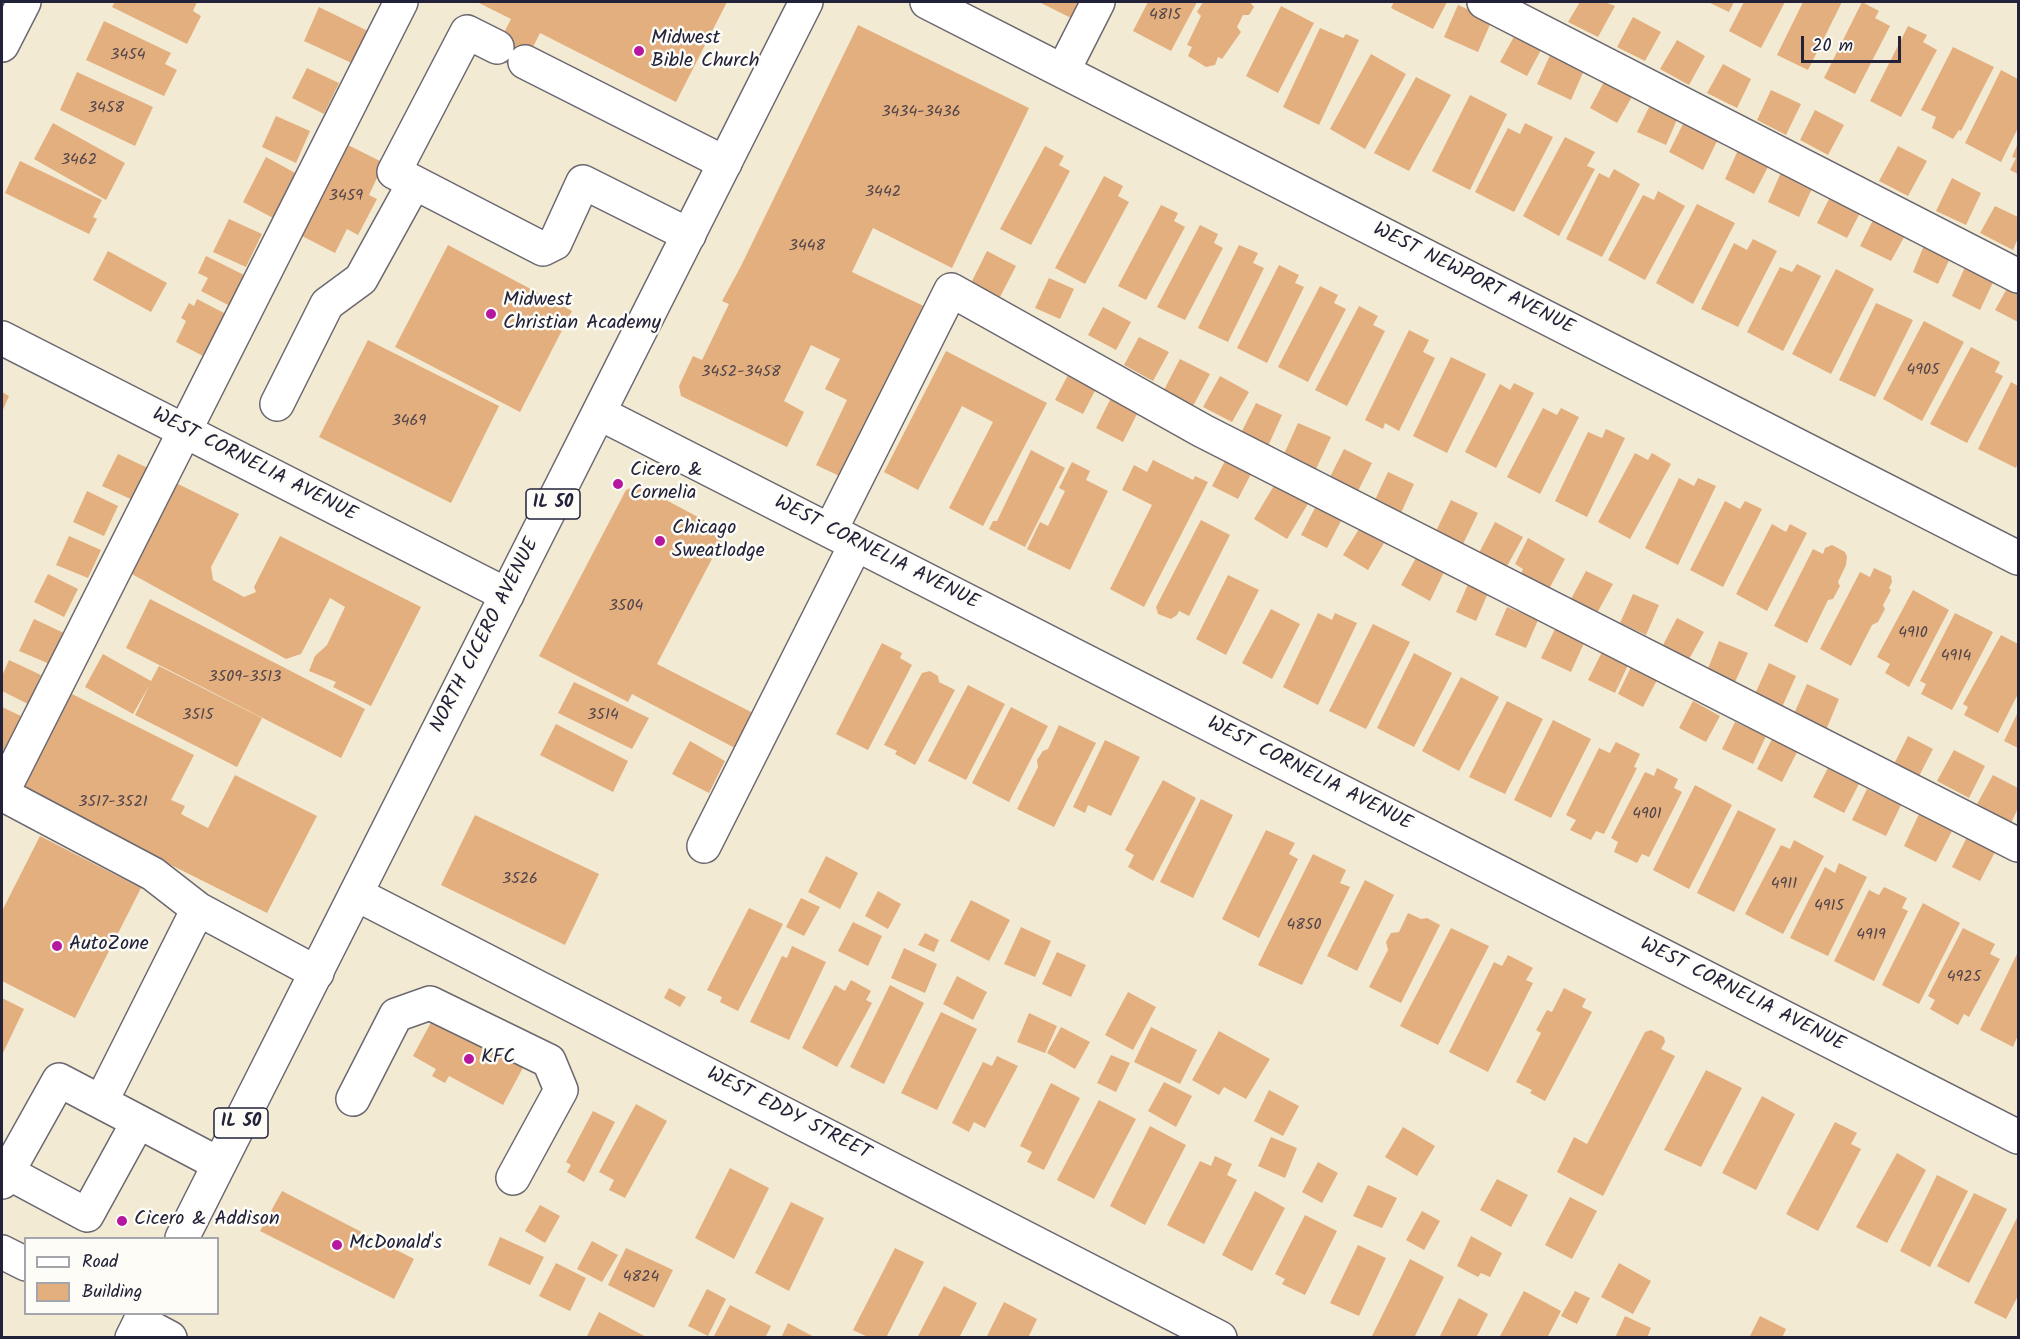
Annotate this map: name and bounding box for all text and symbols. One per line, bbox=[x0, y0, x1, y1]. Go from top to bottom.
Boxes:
house number: 4815 bbox=[1149, 6, 1181, 26]
scale bar bbox=[1804, 24, 1904, 62]
place label: Midwest Bible Church bbox=[651, 28, 759, 75]
text: 20 m bbox=[1812, 32, 1853, 61]
marker: Midwest Bible Church bbox=[632, 44, 646, 58]
house number: 3454 bbox=[110, 46, 146, 66]
house number: 3458 bbox=[88, 99, 124, 119]
house number: 3434-3436 bbox=[881, 103, 961, 123]
house number: 3462 bbox=[61, 151, 97, 171]
house number: 3442 bbox=[865, 183, 901, 203]
house number: 3459 bbox=[329, 187, 363, 207]
street label: WEST NEWPORT AVENUE bbox=[1368, 219, 1578, 341]
house number: 3448 bbox=[789, 237, 825, 257]
place label: Midwest Christian Academy bbox=[503, 290, 661, 337]
marker: Midwest Christian Academy bbox=[484, 307, 498, 321]
house number: 4905 bbox=[1906, 361, 1940, 381]
house number: 3452-3458 bbox=[701, 363, 781, 383]
street label: WEST CORNELIA AVENUE bbox=[147, 404, 361, 528]
house number: 3469 bbox=[392, 412, 426, 432]
place label: Cicero & Cornelia bbox=[630, 460, 702, 507]
marker: Cicero & Cornelia bbox=[611, 477, 625, 491]
road number: IL 50 bbox=[526, 489, 580, 519]
street label: WEST CORNELIA AVENUE bbox=[769, 492, 983, 616]
place label: Chicago Sweatlodge bbox=[672, 518, 765, 565]
marker: Chicago Sweatlodge bbox=[653, 534, 667, 548]
street label: NORTH CICERO AVENUE bbox=[426, 535, 546, 737]
house number: 3504 bbox=[609, 597, 643, 617]
house number: 4910 bbox=[1898, 624, 1928, 644]
house number: 4914 bbox=[1941, 647, 1971, 667]
house number: 3509-3513 bbox=[209, 668, 281, 688]
house number: 3515 bbox=[182, 706, 214, 726]
house number: 3514 bbox=[587, 706, 619, 726]
street label: WEST CORNELIA AVENUE bbox=[1202, 713, 1416, 837]
house number: 3517-3521 bbox=[78, 793, 148, 813]
house number: 4901 bbox=[1632, 805, 1662, 825]
house number: 3526 bbox=[502, 870, 538, 890]
house number: 4911 bbox=[1771, 875, 1797, 895]
house number: 4915 bbox=[1814, 897, 1844, 917]
house number: 4850 bbox=[1286, 916, 1322, 936]
house number: 4919 bbox=[1856, 926, 1886, 946]
place label: AutoZone bbox=[69, 934, 149, 958]
street label: WEST CORNELIA AVENUE bbox=[1635, 934, 1849, 1058]
marker: AutoZone bbox=[50, 939, 64, 953]
house number: 4925 bbox=[1947, 968, 1981, 988]
place label: KFC bbox=[481, 1047, 515, 1071]
marker: KFC bbox=[462, 1052, 476, 1066]
street label: WEST EDDY STREET bbox=[702, 1063, 874, 1167]
road number: IL 50 bbox=[214, 1108, 268, 1138]
place label: Cicero & Addison bbox=[134, 1209, 280, 1233]
marker: Cicero & Addison bbox=[115, 1214, 129, 1228]
place label: McDonald's bbox=[349, 1233, 442, 1257]
legend bbox=[24, 1237, 219, 1315]
marker: McDonald's bbox=[330, 1238, 344, 1252]
text: Road bbox=[82, 1248, 118, 1277]
house number: 4824 bbox=[623, 1268, 659, 1288]
text: Building bbox=[82, 1278, 142, 1307]

